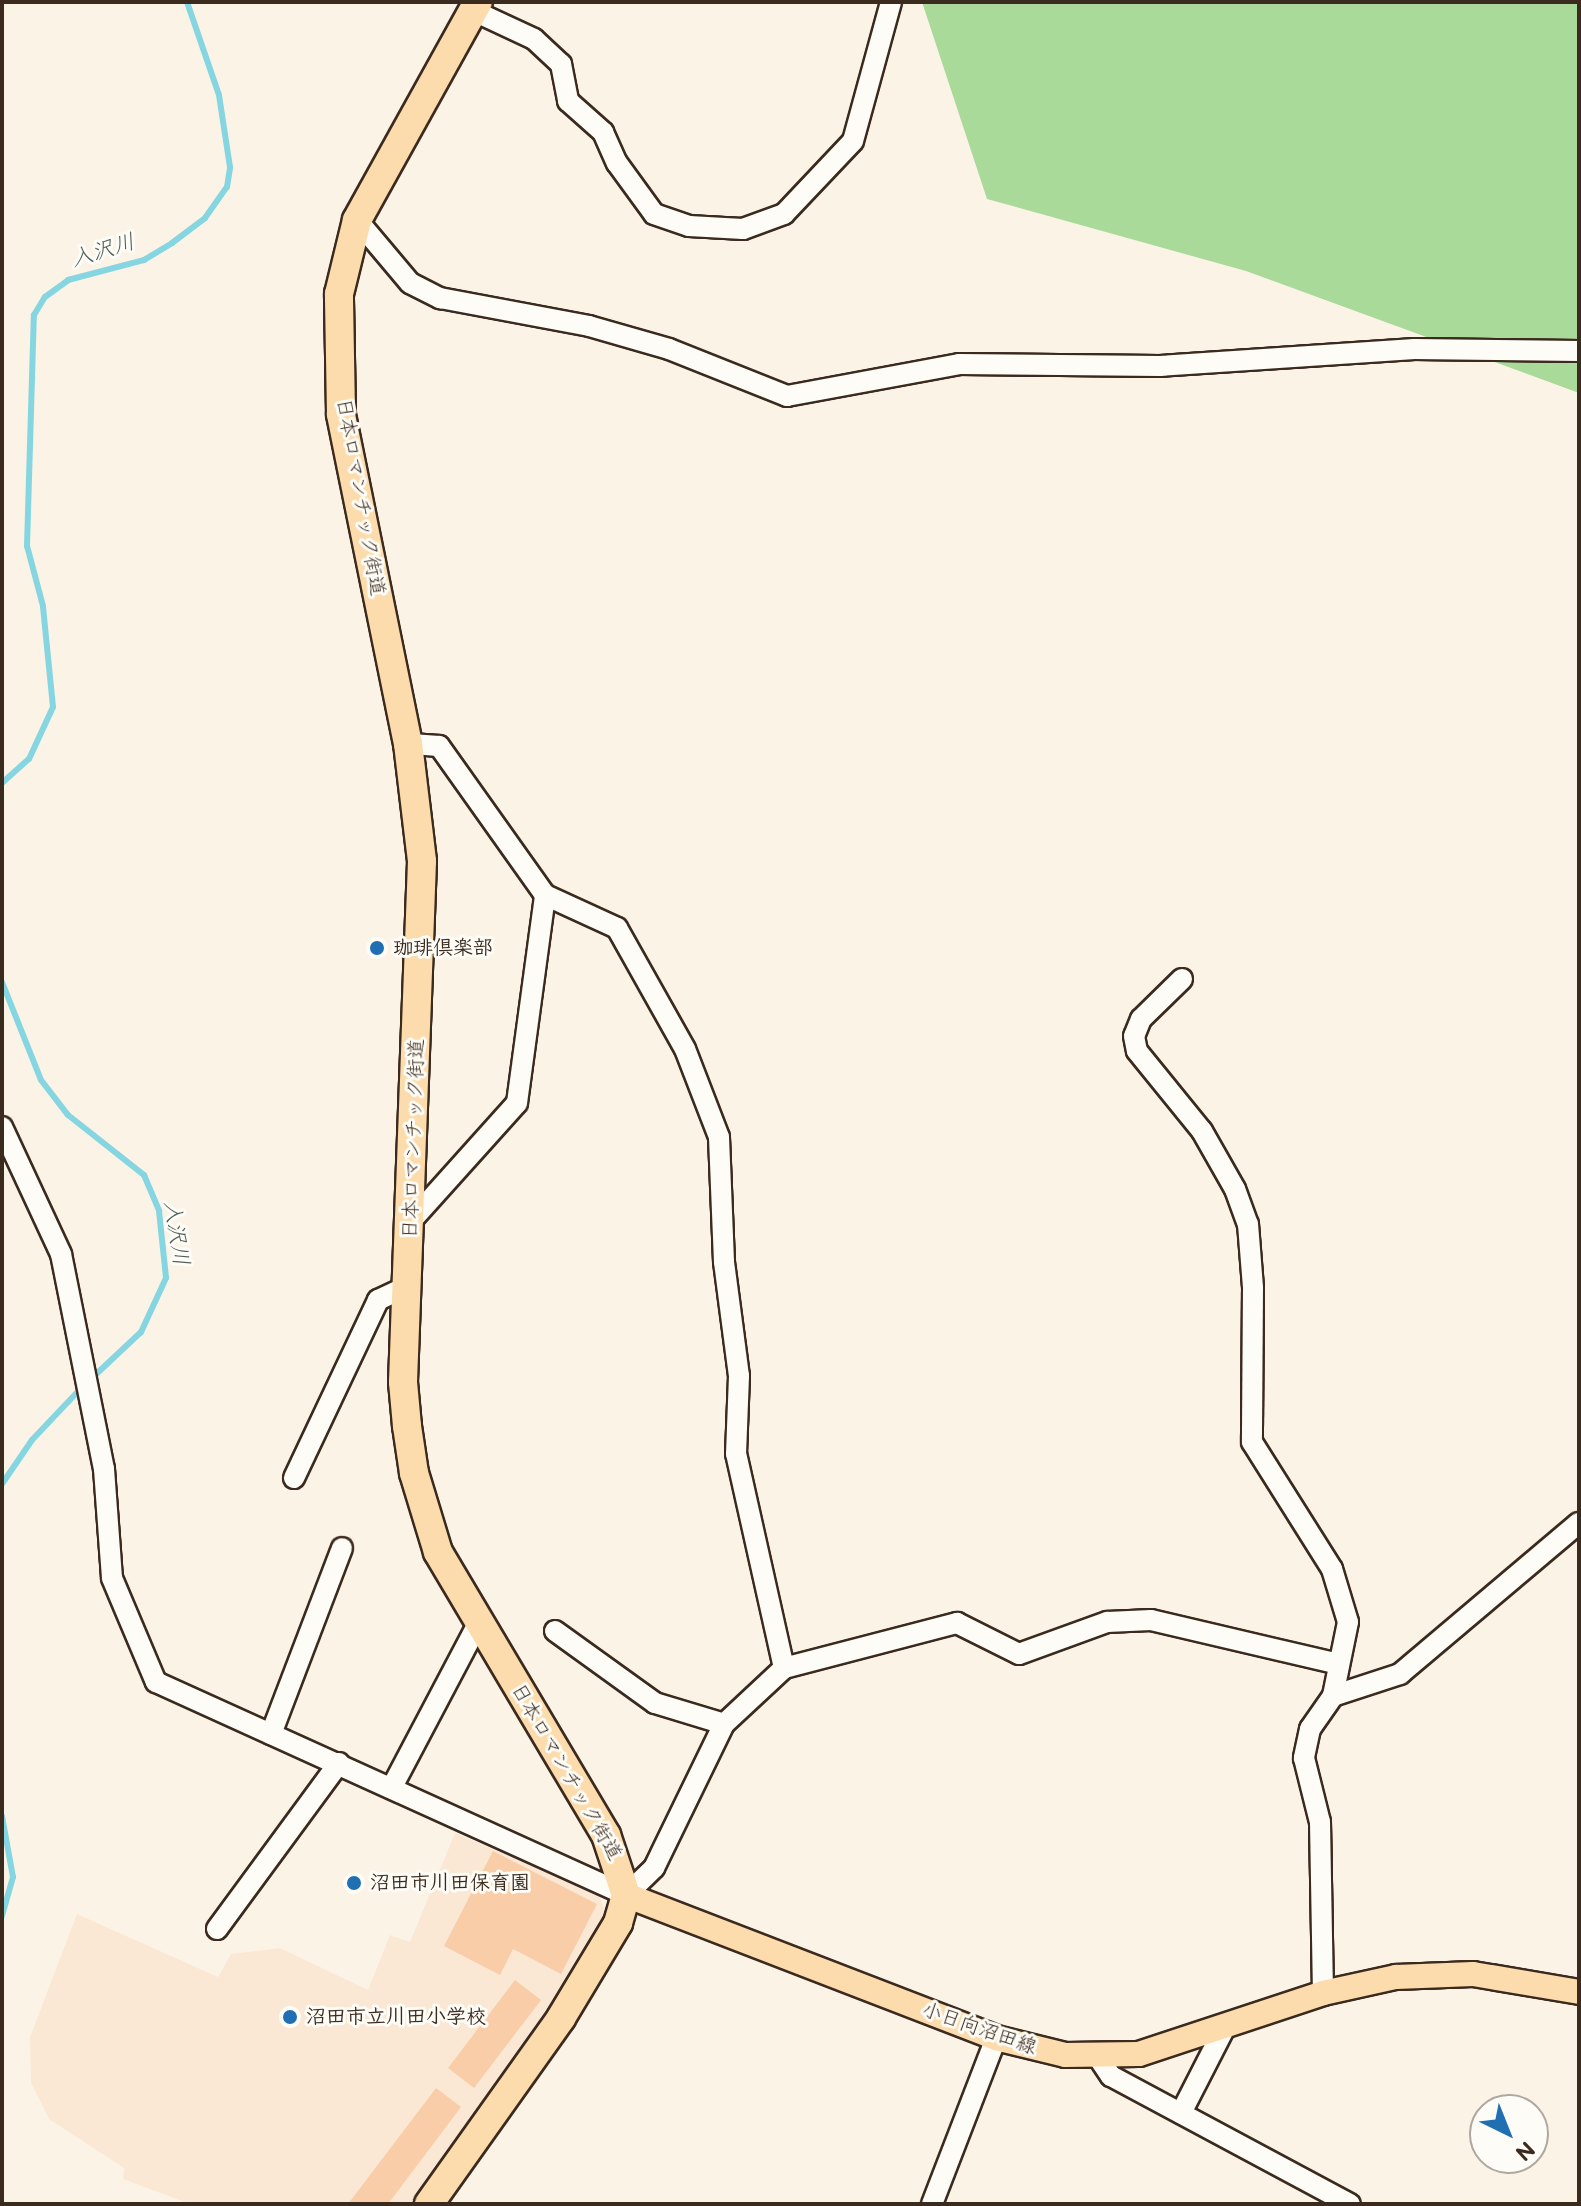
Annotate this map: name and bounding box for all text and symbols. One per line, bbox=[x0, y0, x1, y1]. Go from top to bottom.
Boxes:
water label: 入沢川 bbox=[68, 229, 138, 273]
street label: 日本ロマンチック街道 bbox=[331, 396, 389, 598]
place label: 珈琲倶楽部 bbox=[393, 936, 493, 960]
marker: 珈琲倶楽部 bbox=[368, 939, 386, 957]
street label: 日本ロマンチック街道 bbox=[399, 1039, 429, 1239]
water label: 入沢川 bbox=[158, 1198, 194, 1268]
street label: 日本ロマンチック街道 bbox=[506, 1679, 626, 1865]
place label: 沼田市川田保育園 bbox=[370, 1871, 530, 1895]
marker: 沼田市川田保育園 bbox=[345, 1874, 363, 1892]
street label: 小日向沼田線 bbox=[918, 1998, 1040, 2060]
place label: 沼田市立川田小学校 bbox=[306, 2005, 486, 2029]
marker: 沼田市立川田小学校 bbox=[281, 2008, 299, 2026]
north arrow bbox=[1469, 2094, 1549, 2174]
text: N bbox=[1509, 2135, 1540, 2166]

